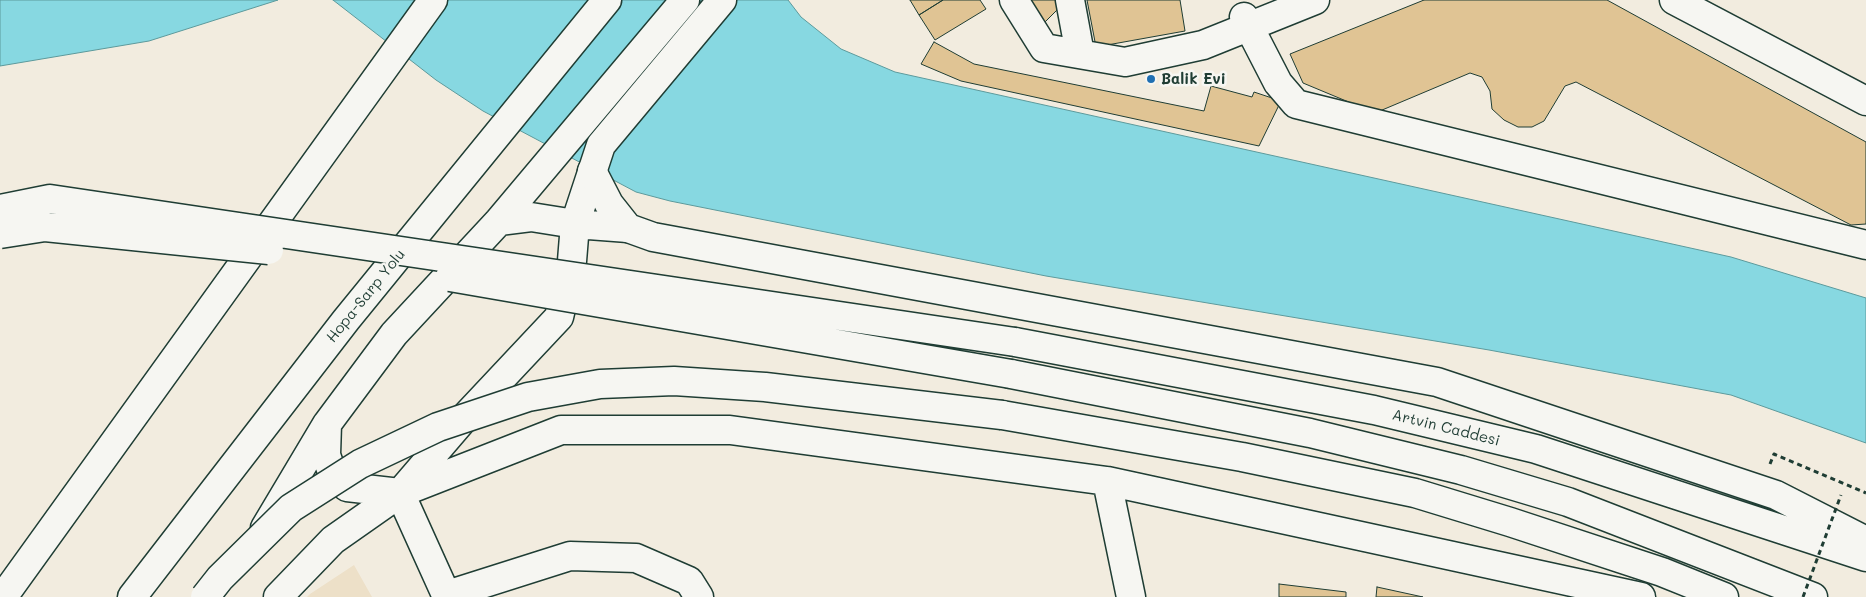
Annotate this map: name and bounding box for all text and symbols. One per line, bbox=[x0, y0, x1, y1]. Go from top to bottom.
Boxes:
place label: Balik Evi bbox=[1161, 70, 1226, 88]
marker: Balik Evi bbox=[1145, 73, 1157, 85]
street label: Hopa-Sarp Yolu bbox=[323, 246, 409, 346]
street label: Artvin Caddesi bbox=[1390, 406, 1502, 450]

